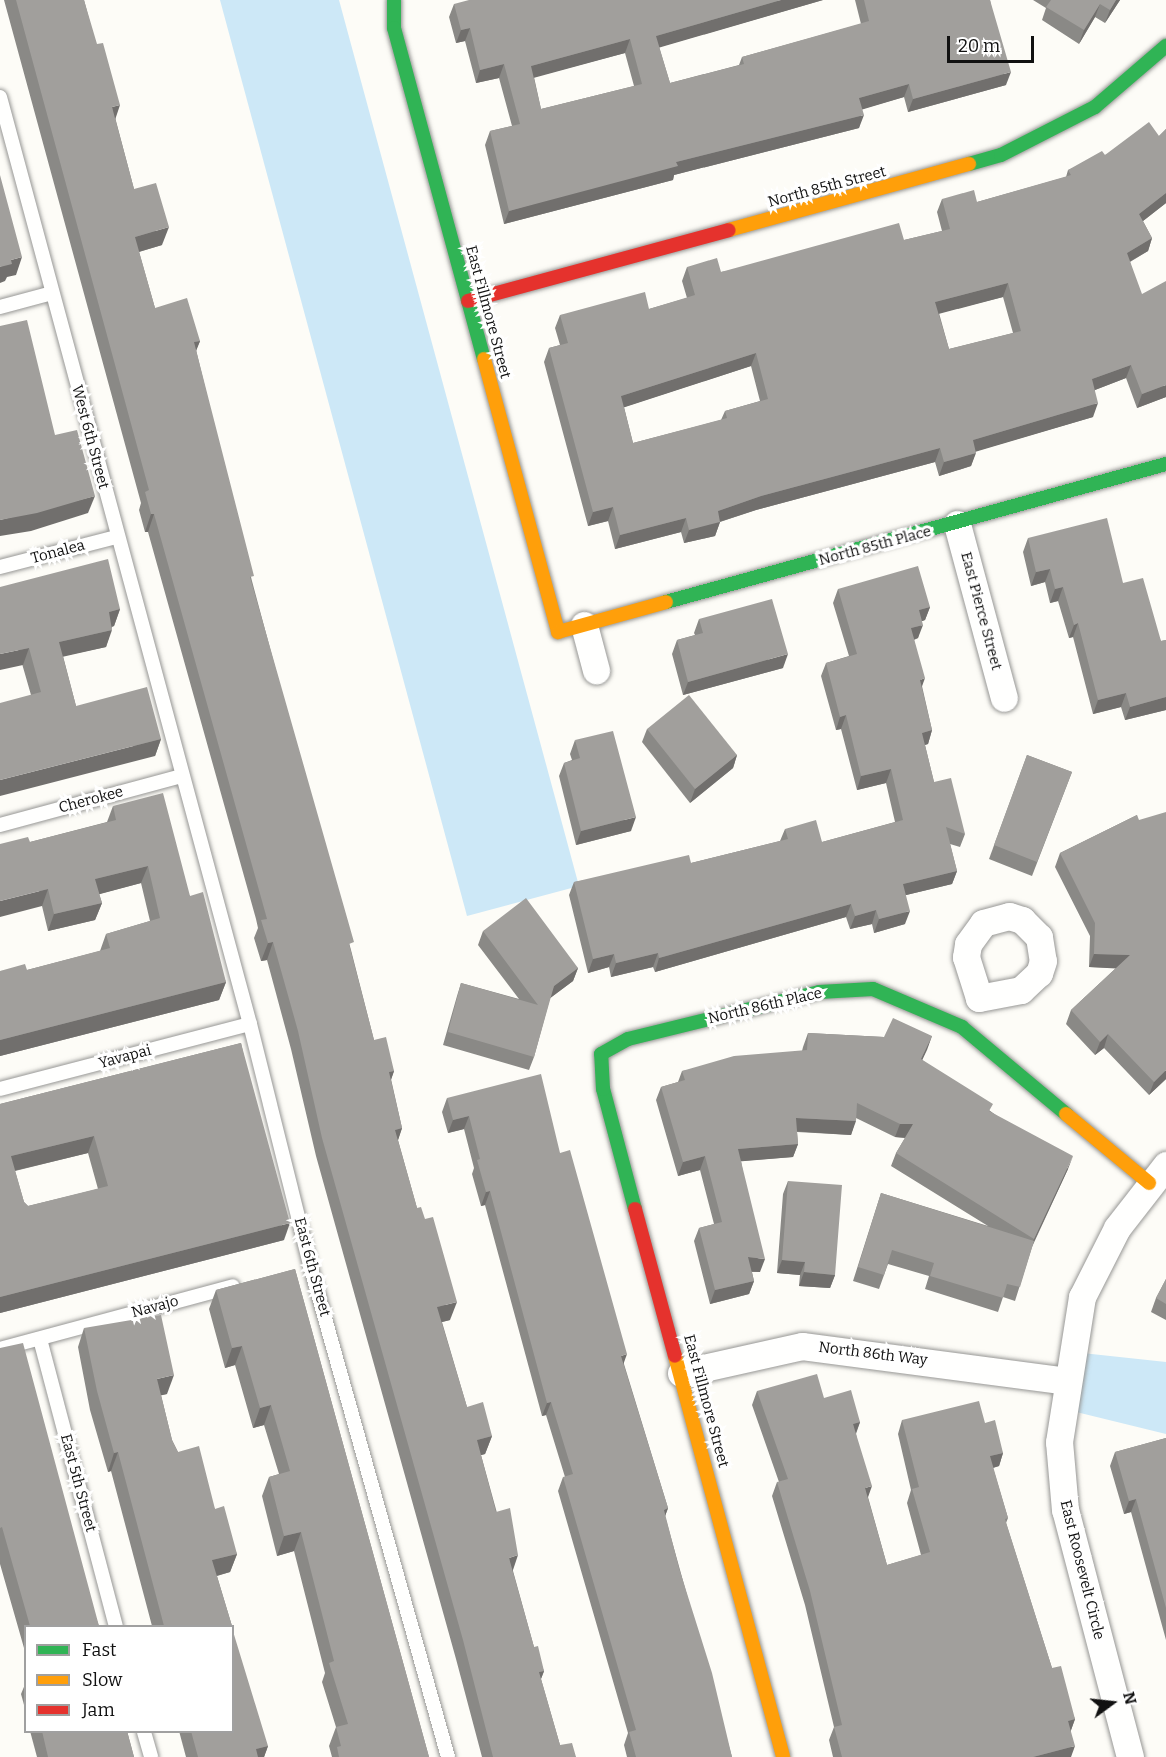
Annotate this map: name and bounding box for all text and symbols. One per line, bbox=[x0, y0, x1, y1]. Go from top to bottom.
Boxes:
scale bar bbox=[950, 24, 1037, 62]
text: 20 m bbox=[958, 35, 1000, 57]
street label: North 85th Street bbox=[766, 163, 888, 211]
street label: East Fillmore Street bbox=[462, 244, 514, 380]
street label: West 6th Street bbox=[67, 383, 113, 491]
street label: North 85th Place bbox=[817, 522, 933, 570]
street label: Tonalea bbox=[29, 536, 87, 568]
street label: East Pierce Street bbox=[957, 550, 1005, 672]
street label: Cherokee bbox=[57, 783, 125, 817]
street label: North 86th Place bbox=[706, 984, 824, 1028]
street label: Yavapai bbox=[97, 1041, 153, 1073]
street label: East 6th Street bbox=[290, 1216, 334, 1318]
street label: Navajo bbox=[130, 1292, 180, 1322]
street label: East Fillmore Street bbox=[680, 1333, 732, 1469]
street label: North 86th Way bbox=[817, 1338, 929, 1370]
street label: East 5th Street bbox=[56, 1432, 100, 1534]
street label: East Roosevelt Circle bbox=[1056, 1498, 1108, 1642]
legend bbox=[24, 1625, 234, 1733]
text: Fast bbox=[82, 1639, 117, 1661]
text: Slow bbox=[82, 1669, 122, 1691]
north arrow bbox=[1082, 1673, 1142, 1733]
text: N bbox=[1119, 1690, 1141, 1707]
text: Jam bbox=[82, 1699, 115, 1721]

